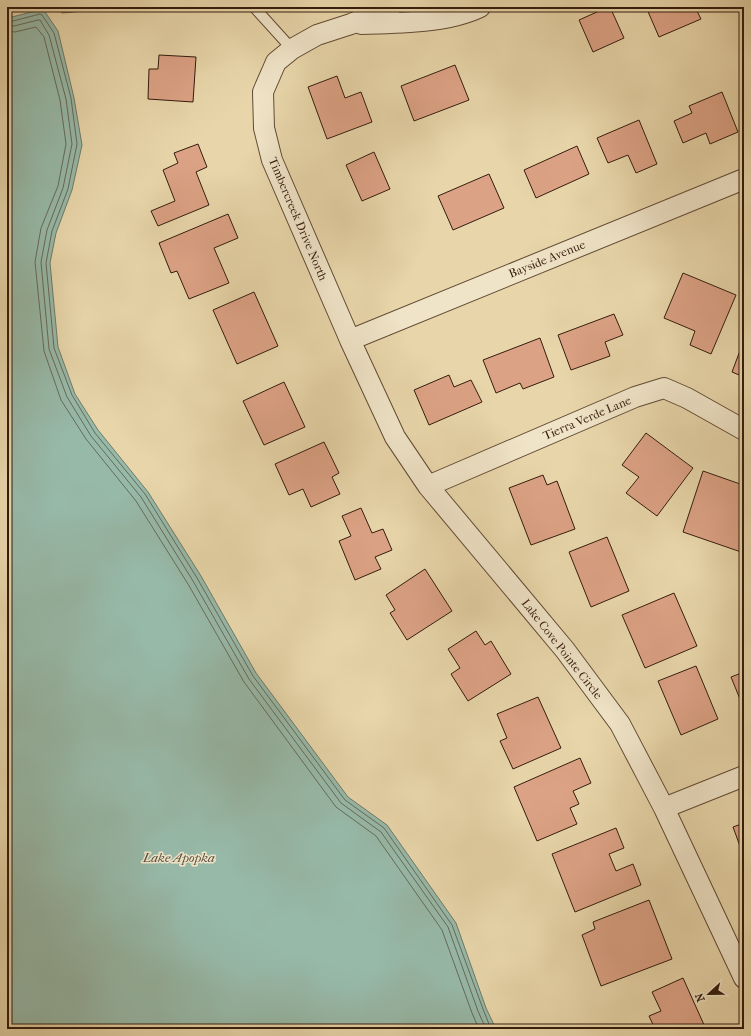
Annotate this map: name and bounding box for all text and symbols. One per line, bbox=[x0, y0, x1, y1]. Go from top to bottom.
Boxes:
street label: Timbercreek Drive North bbox=[266, 155, 330, 283]
street label: Bayside Avenue bbox=[507, 237, 587, 281]
street label: Tierra Verde Lane bbox=[541, 393, 633, 443]
street label: Lake Cove Pointe Circle bbox=[519, 596, 605, 702]
water label: Lake Apopka bbox=[142, 850, 215, 865]
north arrow bbox=[689, 974, 729, 1014]
text: N bbox=[692, 991, 708, 1004]

